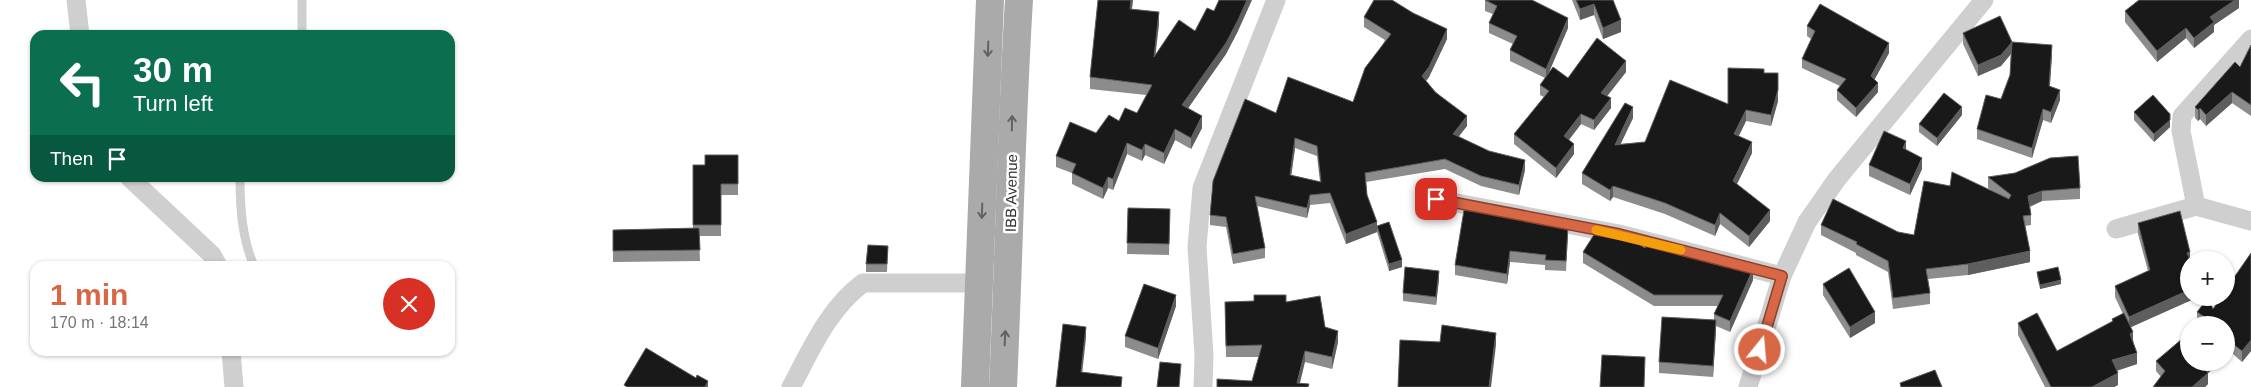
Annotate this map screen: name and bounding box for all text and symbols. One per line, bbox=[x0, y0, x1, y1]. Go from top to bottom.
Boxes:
one-way arrow bbox=[984, 40, 993, 56]
icon: left bbox=[50, 50, 115, 115]
text: 30 m bbox=[133, 50, 213, 89]
text: Turn left bbox=[133, 91, 213, 116]
one-way arrow bbox=[1007, 116, 1017, 132]
icon: arrive bbox=[103, 145, 131, 173]
text: Then bbox=[50, 148, 93, 169]
street label: IBB Avenue bbox=[1002, 154, 1020, 232]
pin bbox=[1415, 178, 1457, 220]
icon: arrive bbox=[1422, 185, 1450, 213]
one-way arrow bbox=[978, 203, 987, 219]
map controls bbox=[2180, 251, 2235, 371]
button: + bbox=[2180, 251, 2235, 306]
text: 1 min bbox=[50, 278, 128, 311]
button: close bbox=[383, 278, 435, 330]
text: 170 m · 18:14 bbox=[50, 314, 149, 331]
button: − bbox=[2180, 316, 2235, 371]
position arrow bbox=[1733, 323, 1785, 375]
one-way arrow bbox=[1000, 331, 1010, 347]

